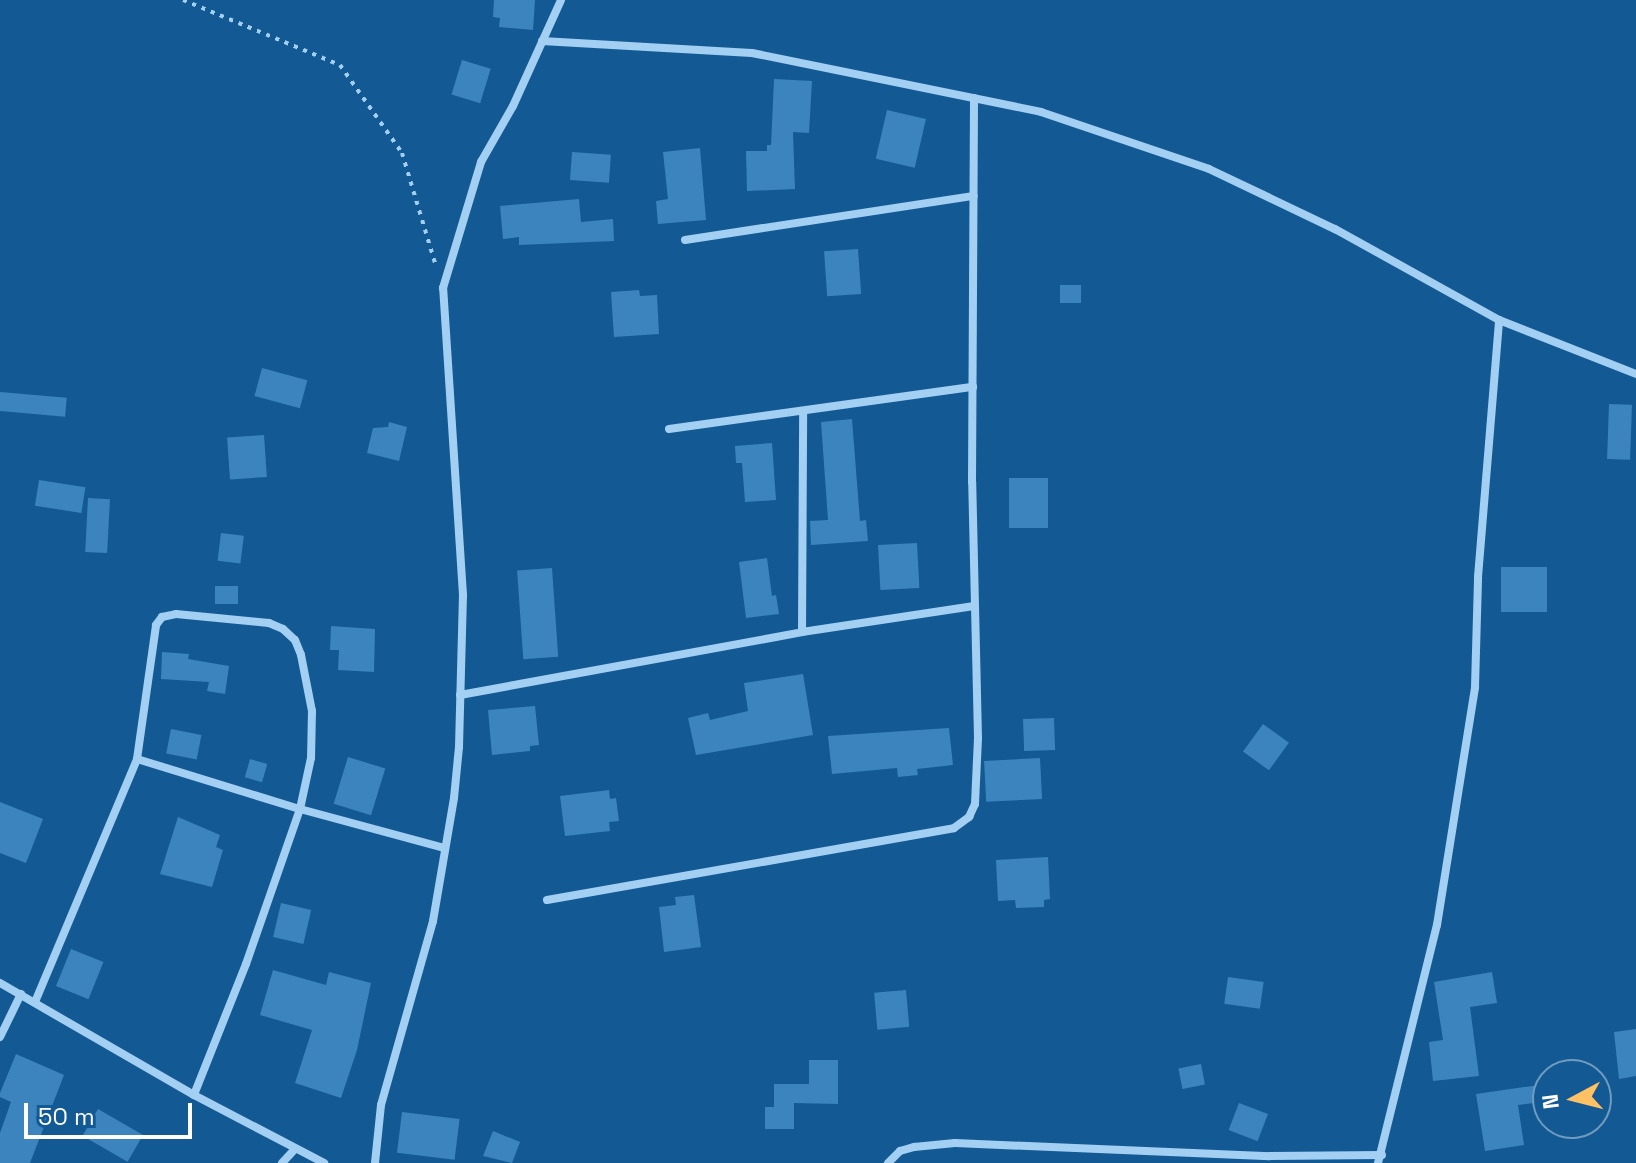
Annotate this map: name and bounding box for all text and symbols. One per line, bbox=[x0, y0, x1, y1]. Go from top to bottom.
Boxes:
north arrow bbox=[1532, 1059, 1612, 1139]
scale bar bbox=[28, 1087, 196, 1137]
text: N bbox=[1535, 1093, 1565, 1111]
text: 50 m bbox=[38, 1101, 95, 1132]

